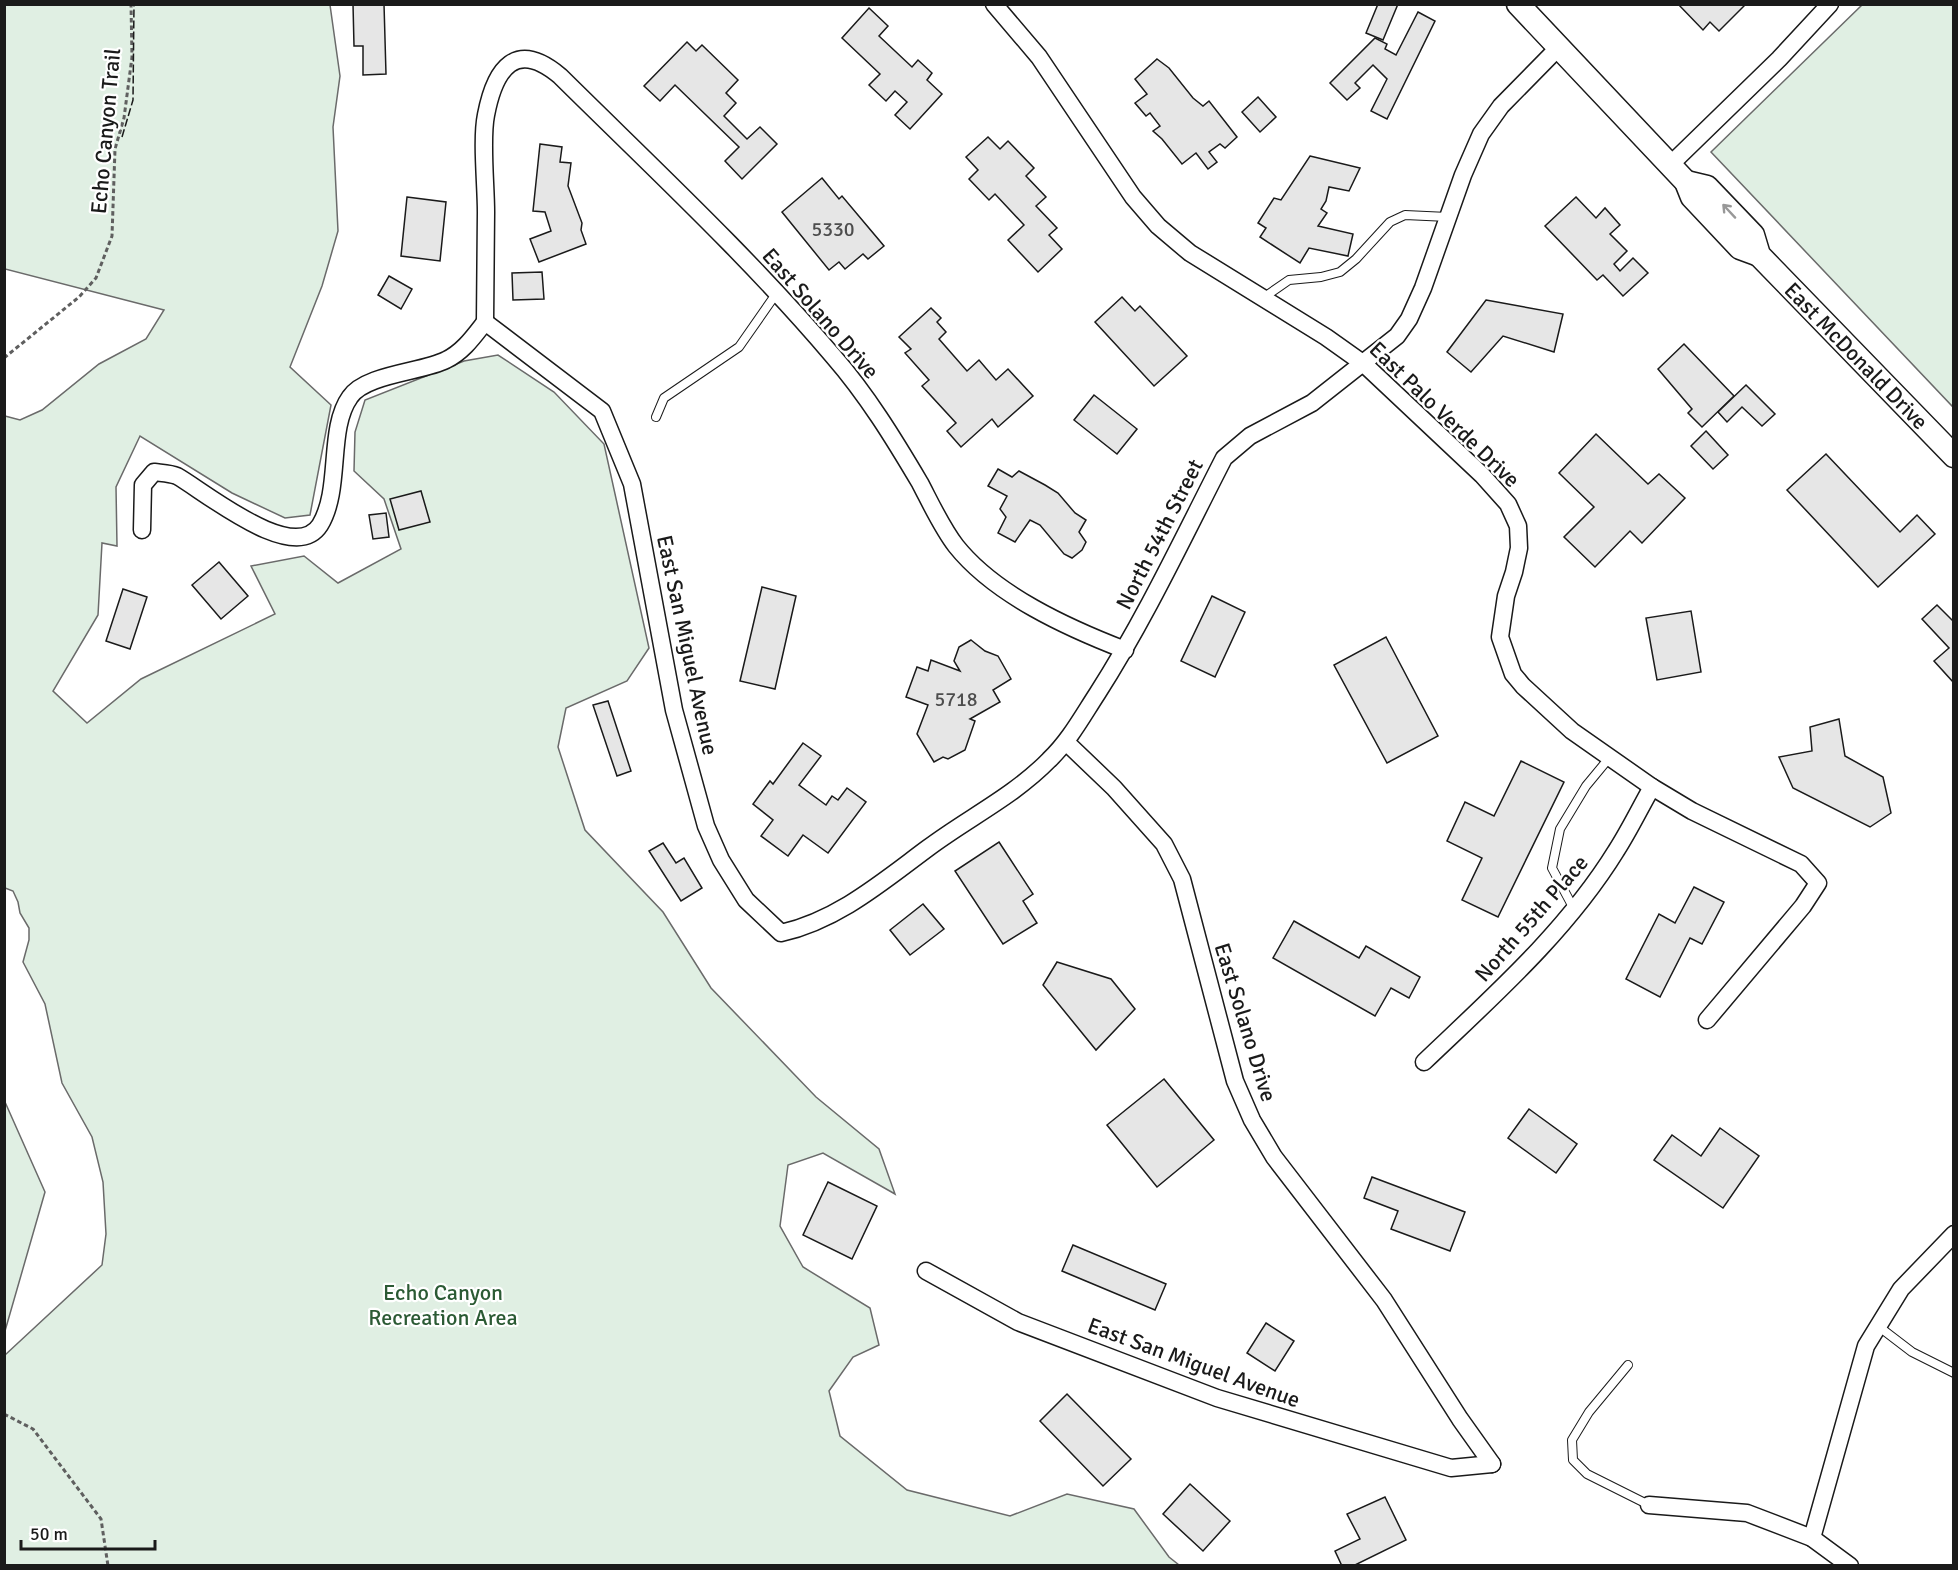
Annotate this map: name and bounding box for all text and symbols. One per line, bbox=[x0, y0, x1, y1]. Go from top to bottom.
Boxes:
street label: Echo Canyon Trail bbox=[85, 47, 126, 215]
one-way arrow bbox=[1722, 203, 1737, 218]
house number: 5330 bbox=[811, 217, 855, 242]
street label: East Solano Drive bbox=[757, 242, 885, 384]
street label: East McDonald Drive bbox=[1779, 277, 1934, 435]
street label: East Palo Verde Drive bbox=[1364, 336, 1525, 493]
street label: North 54th Street bbox=[1110, 454, 1209, 614]
street label: East San Miguel Avenue bbox=[651, 533, 724, 758]
house number: 5718 bbox=[934, 687, 978, 712]
street label: North 55th Place bbox=[1469, 849, 1594, 987]
street label: East Solano Drive bbox=[1209, 940, 1282, 1105]
park label: Echo Canyon Recreation Area bbox=[368, 1279, 518, 1331]
street label: East San Miguel Avenue bbox=[1084, 1311, 1304, 1414]
scale bar bbox=[21, 1513, 154, 1551]
text: 50 m bbox=[30, 1523, 68, 1545]

